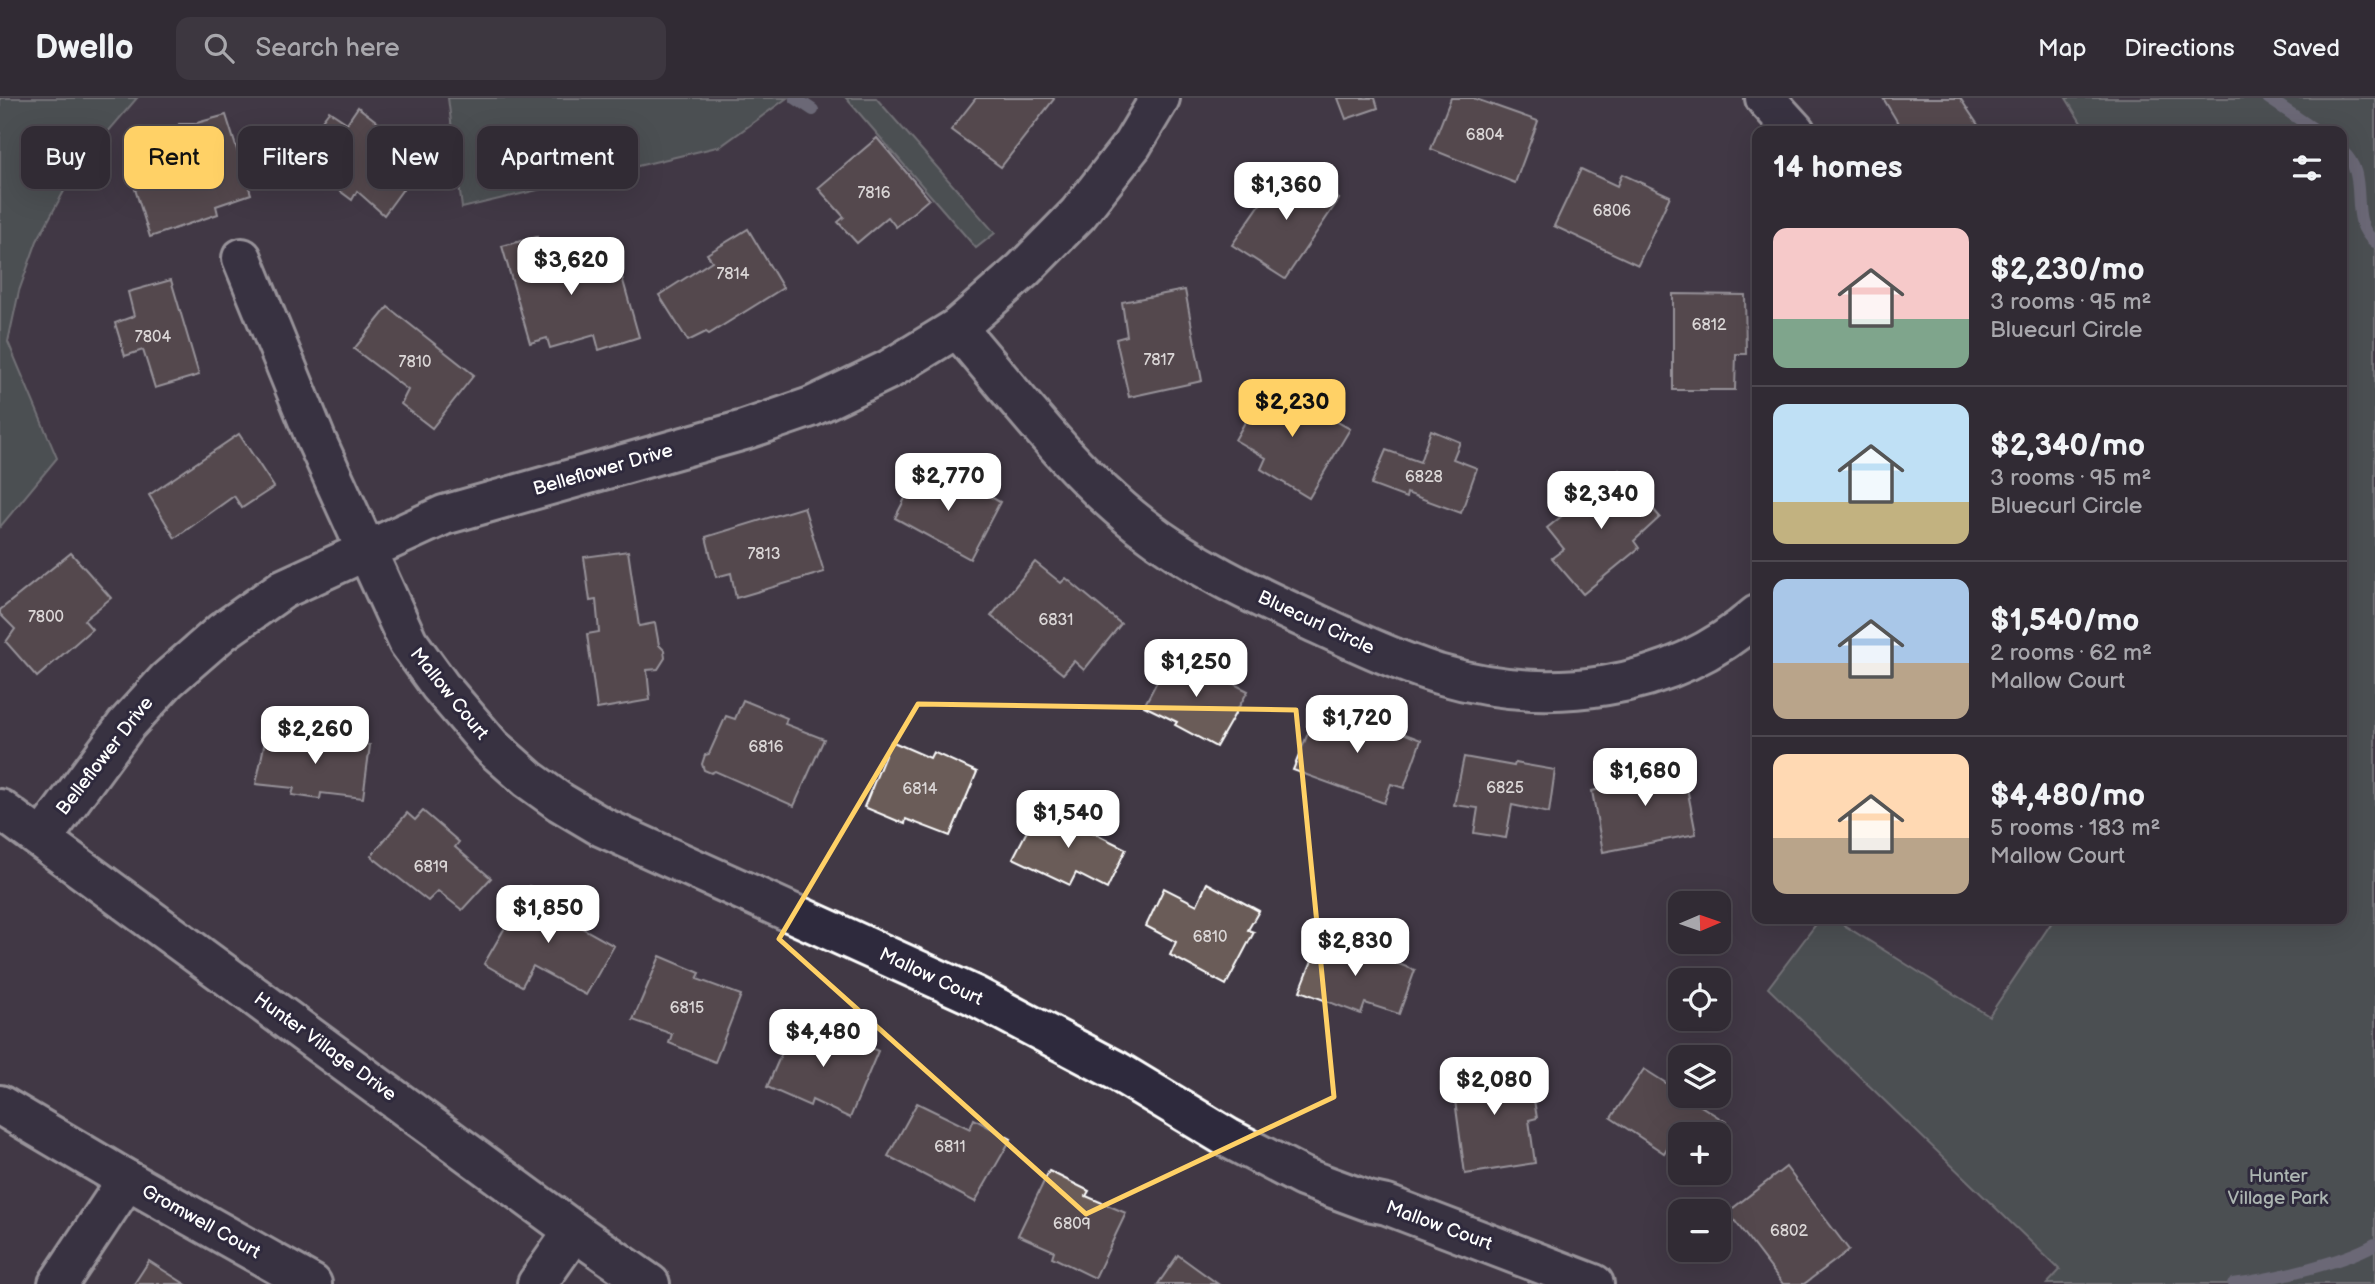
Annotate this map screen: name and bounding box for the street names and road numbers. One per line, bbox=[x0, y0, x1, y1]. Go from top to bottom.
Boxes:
street label: Belleflower Drive bbox=[531, 439, 675, 501]
street label: Bluecurl Circle bbox=[1254, 586, 1378, 660]
street label: Mallow Court bbox=[405, 643, 493, 745]
street label: Belleflower Drive bbox=[52, 692, 158, 820]
street label: Mallow Court bbox=[876, 943, 987, 1011]
street label: Hunter Village Drive bbox=[249, 988, 401, 1106]
street label: Gromwell Court bbox=[138, 1180, 265, 1264]
street label: Mallow Court bbox=[1383, 1196, 1496, 1256]

